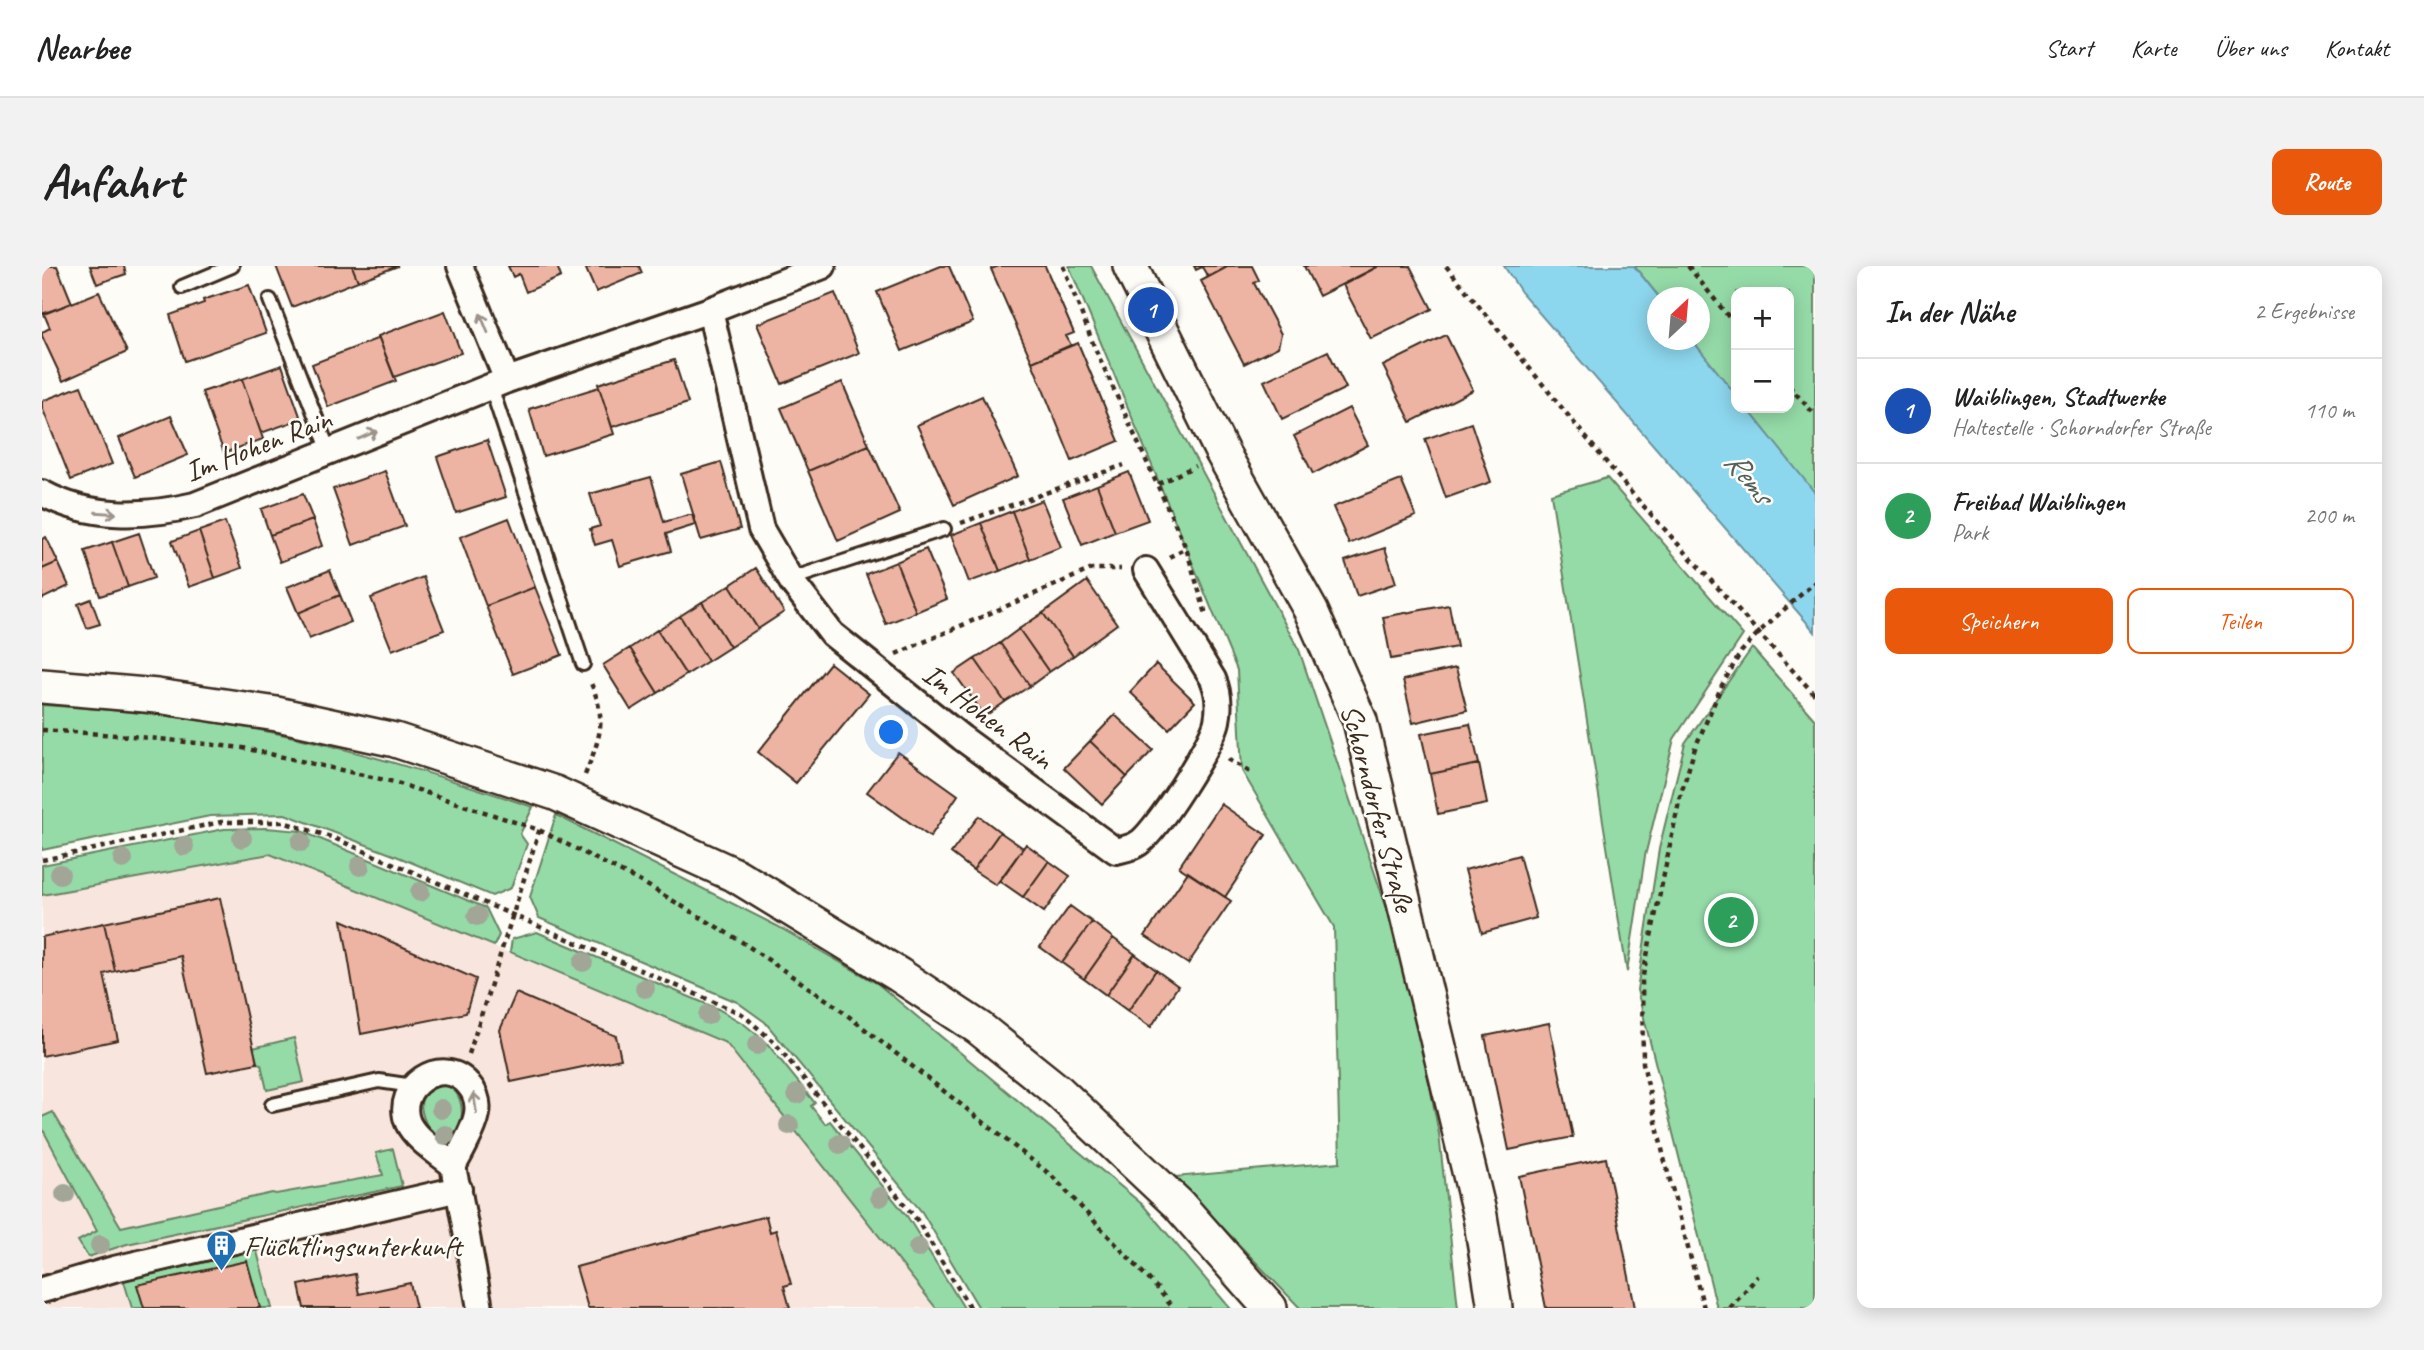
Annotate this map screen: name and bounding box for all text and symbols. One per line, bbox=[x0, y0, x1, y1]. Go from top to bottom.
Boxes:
text: Nearbee bbox=[35, 27, 129, 69]
text: Start bbox=[2046, 33, 2093, 63]
text: Karte bbox=[2131, 33, 2177, 63]
text: Über uns bbox=[2215, 33, 2287, 63]
text: Kontakt bbox=[2325, 33, 2389, 63]
button: Route bbox=[2272, 149, 2382, 215]
text: Anfahrt bbox=[42, 151, 182, 213]
pin: 1 bbox=[1128, 284, 1174, 336]
north arrow bbox=[1647, 287, 1710, 350]
map controls bbox=[1731, 287, 1794, 413]
button: + bbox=[1731, 287, 1794, 350]
text: In der Nähe bbox=[1885, 293, 2014, 331]
text: 2 Ergebnisse bbox=[2254, 297, 2354, 326]
one-way arrow bbox=[477, 313, 490, 334]
button: − bbox=[1731, 350, 1794, 413]
text: Waiblingen, Stadtwerke bbox=[1952, 380, 2165, 413]
text: 1 bbox=[1903, 396, 1913, 425]
text: 110 m bbox=[2305, 396, 2354, 425]
street label: Im Hohen Rain bbox=[179, 399, 338, 490]
text: Haltestelle · Schorndorfer Straße bbox=[1952, 413, 2211, 442]
one-way arrow bbox=[357, 428, 379, 441]
water label: Rems bbox=[1715, 442, 1786, 516]
text: Freibad Waiblingen bbox=[1952, 485, 2125, 518]
text: 2 bbox=[1903, 501, 1913, 530]
text: 200 m bbox=[2305, 501, 2354, 530]
one-way arrow bbox=[95, 506, 118, 519]
text: Park bbox=[1952, 518, 1988, 547]
button: Speichern bbox=[1885, 588, 2113, 654]
button: Teilen bbox=[2127, 588, 2354, 654]
street label: Im Hohen Rain bbox=[915, 654, 1062, 778]
street label: Schorndorfer Straße bbox=[1332, 700, 1424, 918]
your location bbox=[874, 715, 908, 749]
pin: 2 bbox=[1708, 894, 1754, 946]
one-way arrow bbox=[469, 1092, 482, 1115]
place label: Flüchtlingsunterkunft bbox=[244, 1227, 464, 1265]
building icon: Flüchtlingsunterkunft bbox=[204, 1229, 238, 1273]

